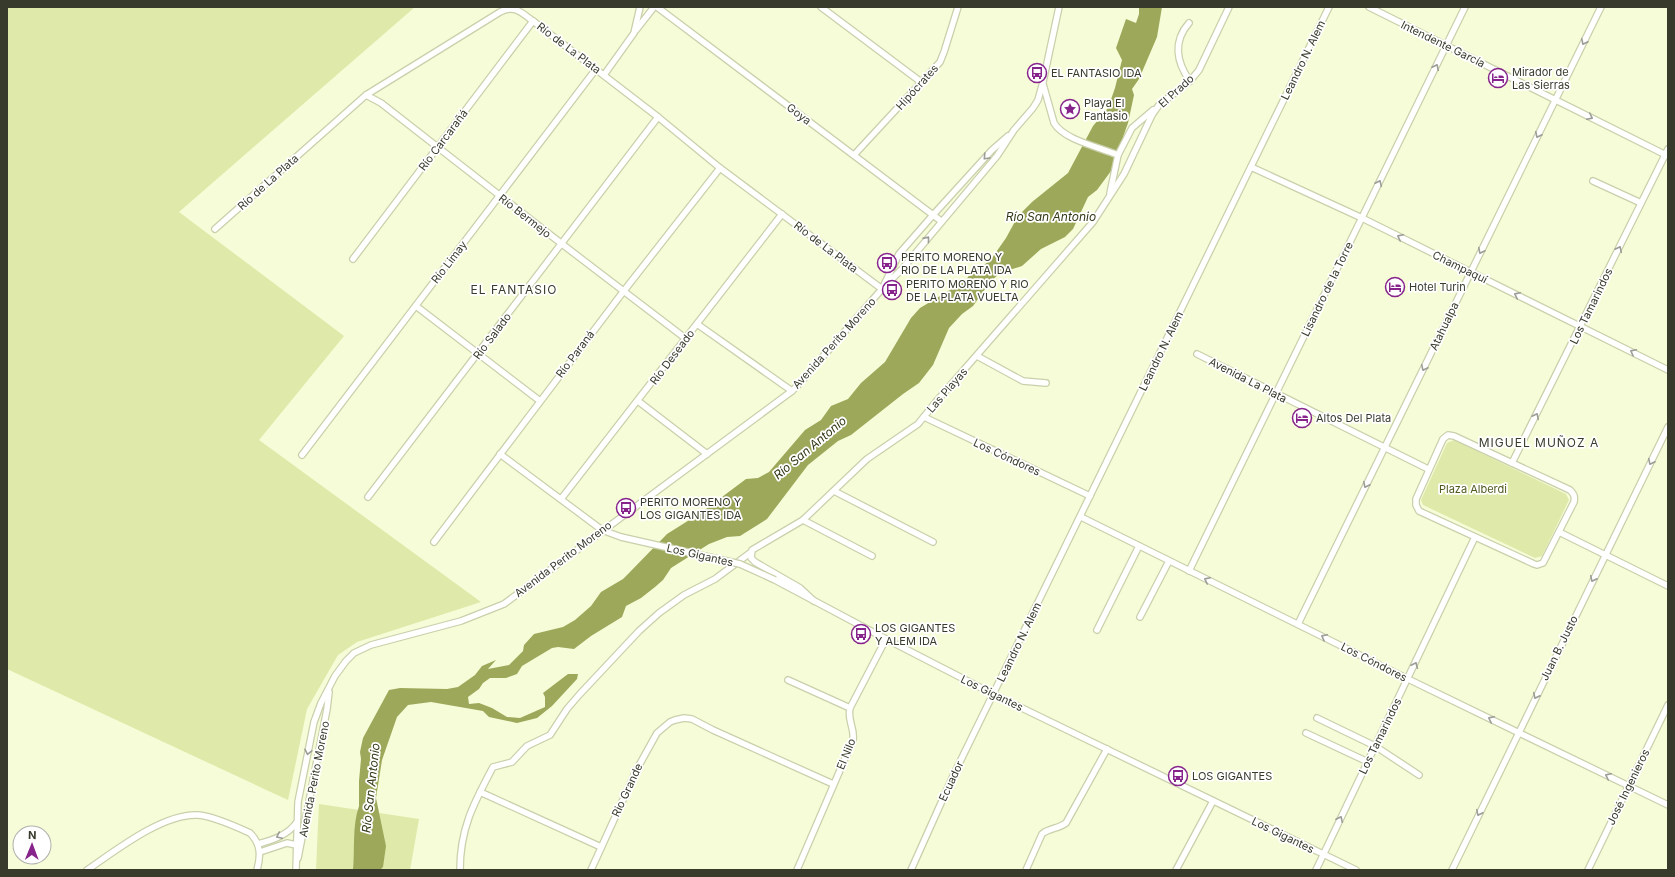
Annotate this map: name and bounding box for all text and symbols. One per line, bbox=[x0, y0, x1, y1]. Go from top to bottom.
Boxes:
street label: Leandro N. Alem bbox=[1278, 18, 1328, 102]
street label: Intendente García bbox=[1399, 18, 1487, 70]
street label: Río de La Plata bbox=[534, 19, 604, 77]
one-way arrow bbox=[1581, 38, 1589, 45]
street label: Hipócrates bbox=[893, 61, 941, 113]
bus stop icon: EL FANTASIO IDA bbox=[1026, 62, 1048, 84]
one-way arrow bbox=[1431, 63, 1439, 71]
place label: Mirador de Las Sierras bbox=[1512, 65, 1570, 92]
place label: EL FANTASIO IDA bbox=[1051, 66, 1142, 80]
hotel icon: Mirador de Las Sierras bbox=[1487, 67, 1509, 89]
street label: El Prado bbox=[1155, 71, 1197, 111]
place label: Playa El Fantasio bbox=[1084, 96, 1128, 123]
place icon: Playa El Fantasio bbox=[1059, 98, 1081, 120]
street label: Goya bbox=[784, 100, 814, 128]
street label: Río Carcarañá bbox=[415, 107, 471, 173]
one-way arrow bbox=[1586, 112, 1594, 120]
one-way arrow bbox=[1535, 130, 1543, 138]
street label: Río de La Plata bbox=[235, 151, 301, 213]
one-way arrow bbox=[983, 152, 990, 160]
one-way arrow bbox=[1374, 180, 1382, 187]
street label: Río Bermejo bbox=[496, 191, 554, 241]
water label: Río San Antonio bbox=[1006, 209, 1096, 224]
street label: Río de La Plata bbox=[791, 218, 861, 276]
one-way arrow bbox=[1397, 234, 1404, 242]
one-way arrow bbox=[922, 236, 929, 243]
street label: Río Limay bbox=[428, 238, 470, 286]
street label: Lisandro de la Torre bbox=[1298, 239, 1356, 339]
one-way arrow bbox=[1614, 246, 1621, 253]
one-way arrow bbox=[1478, 247, 1486, 255]
street label: Champaquí bbox=[1430, 248, 1490, 286]
place label: PERITO MORENO Y RIO DE LA PLATA IDA bbox=[901, 250, 1012, 277]
bus stop icon: PERITO MORENO Y RIO DE LA PLATA IDA bbox=[876, 252, 898, 274]
street label: Los Tamarindos bbox=[1567, 266, 1615, 346]
hotel icon: Hotel Turin bbox=[1384, 276, 1406, 298]
place label: PERITO MORENO Y RIO DE LA PLATA VUELTA bbox=[906, 277, 1029, 304]
bus stop icon: PERITO MORENO Y RIO DE LA PLATA VUELTA bbox=[881, 279, 903, 301]
place label: Hotel Turin bbox=[1409, 280, 1466, 294]
district label: EL FANTASIO bbox=[471, 282, 557, 297]
one-way arrow bbox=[1513, 292, 1521, 300]
street label: Avenida Perito Moreno bbox=[789, 294, 879, 392]
street label: Atahualpa bbox=[1426, 300, 1462, 352]
street label: Leandro N. Alem bbox=[1136, 309, 1186, 393]
street label: Río Salado bbox=[470, 310, 514, 362]
street label: Río Deseado bbox=[647, 326, 698, 387]
street label: Río Paraná bbox=[553, 328, 597, 380]
one-way arrow bbox=[1630, 349, 1637, 357]
street label: Avenida La Plata bbox=[1207, 354, 1289, 406]
street label: Las Playas bbox=[924, 364, 970, 415]
one-way arrow bbox=[1421, 364, 1429, 371]
hotel icon: Altos Del Plata bbox=[1291, 407, 1313, 429]
place label: Altos Del Plata bbox=[1316, 411, 1391, 425]
one-way arrow bbox=[1531, 412, 1539, 420]
water label: Río San Antonio bbox=[770, 413, 849, 482]
street label: Los Cóndores bbox=[971, 435, 1043, 479]
district label: MIGUEL MUÑOZ A bbox=[1479, 435, 1599, 450]
one-way arrow bbox=[1648, 458, 1656, 466]
one-way arrow bbox=[1363, 480, 1371, 488]
park label: Plaza Alberdi bbox=[1439, 482, 1507, 496]
place label: PERITO MORENO Y LOS GIGANTES IDA bbox=[640, 495, 742, 522]
bus stop icon: PERITO MORENO Y LOS GIGANTES IDA bbox=[615, 497, 637, 519]
street label: Avenida Perito Moreno bbox=[512, 518, 615, 600]
street label: Los Gigantes bbox=[665, 541, 735, 569]
one-way arrow bbox=[1591, 575, 1598, 582]
one-way arrow bbox=[1204, 577, 1211, 585]
street label: Leandro N. Alem bbox=[994, 600, 1044, 684]
street label: Juan B. Justo bbox=[1537, 613, 1581, 683]
place label: LOS GIGANTES Y ALEM IDA bbox=[875, 621, 955, 648]
bus stop icon: LOS GIGANTES Y ALEM IDA bbox=[850, 623, 872, 645]
one-way arrow bbox=[1321, 634, 1328, 642]
street label: Los Cóndores bbox=[1339, 639, 1410, 685]
one-way arrow bbox=[1410, 661, 1418, 669]
street label: Los Gigantes bbox=[958, 672, 1026, 714]
one-way arrow bbox=[1533, 691, 1541, 699]
street label: Los Tamarindos bbox=[1356, 696, 1404, 776]
one-way arrow bbox=[1487, 716, 1495, 724]
street label: Avenida Perito Moreno bbox=[296, 719, 332, 838]
street label: El Nilo bbox=[833, 736, 859, 772]
water label: Río San Antonio bbox=[358, 742, 383, 834]
street label: José Ingenieros bbox=[1604, 747, 1653, 827]
one-way arrow bbox=[304, 749, 312, 755]
street label: Ecuador bbox=[936, 759, 966, 803]
street label: Rio Grande bbox=[608, 761, 646, 819]
bus stop icon: LOS GIGANTES bbox=[1167, 765, 1189, 787]
place label: LOS GIGANTES bbox=[1192, 769, 1272, 783]
one-way arrow bbox=[1604, 773, 1612, 781]
one-way arrow bbox=[1476, 808, 1484, 816]
street label: Los Gigantes bbox=[1249, 814, 1317, 856]
one-way arrow bbox=[1335, 816, 1343, 824]
north arrow bbox=[12, 825, 52, 865]
text: N bbox=[28, 828, 36, 842]
one-way arrow bbox=[276, 831, 284, 839]

